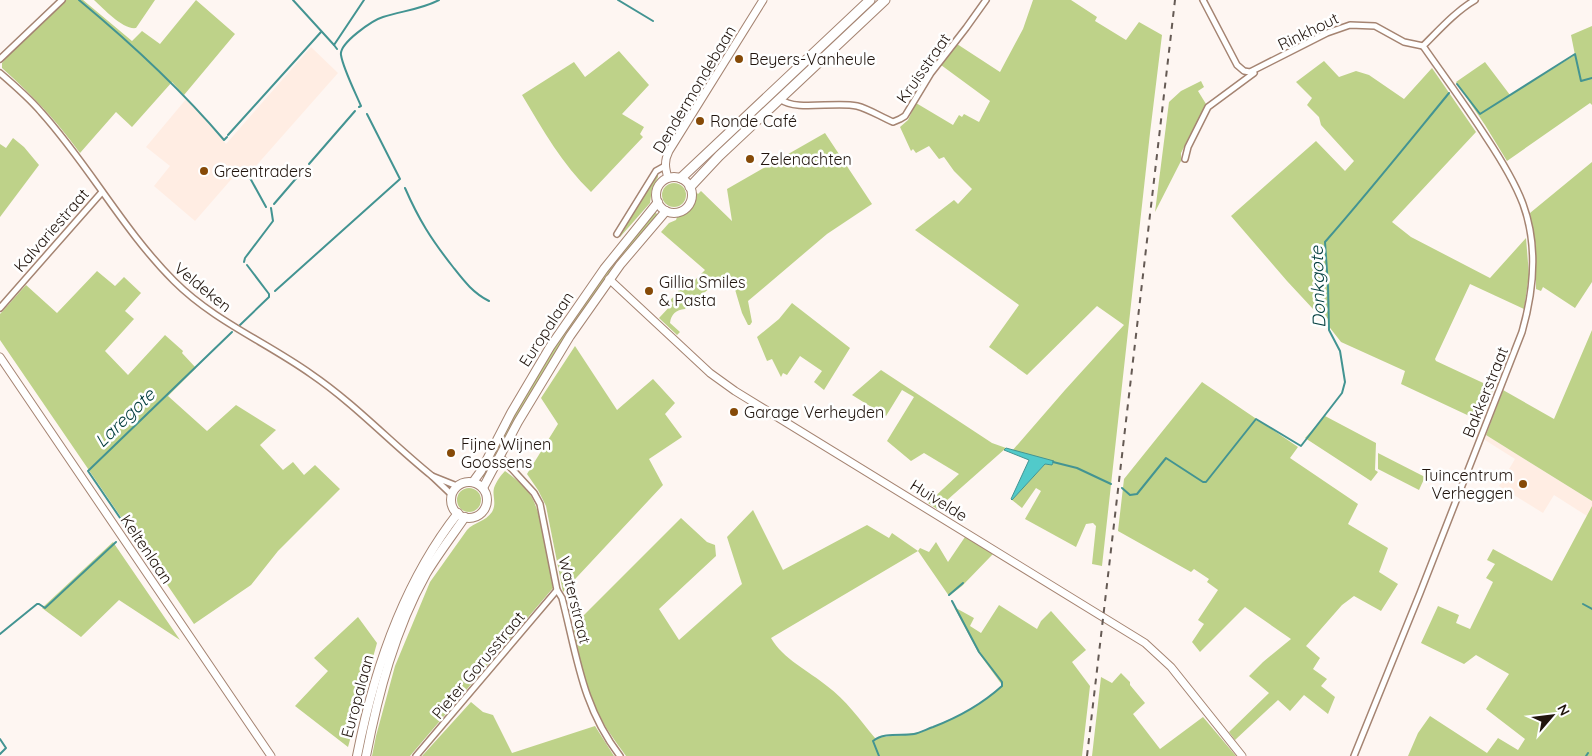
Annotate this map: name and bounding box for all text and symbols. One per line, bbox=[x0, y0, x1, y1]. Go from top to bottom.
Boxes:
street label: Rinkhout bbox=[1274, 8, 1342, 54]
street label: Dendermondebaan bbox=[648, 21, 740, 157]
street label: Kruisstraat bbox=[892, 29, 954, 107]
place label: Beyers-Vanheule bbox=[749, 49, 875, 69]
marker: Beyers-Vanheule bbox=[733, 53, 745, 65]
place label: Ronde Café bbox=[710, 111, 797, 131]
marker: Ronde Café bbox=[694, 115, 706, 127]
place label: Zelenachten bbox=[760, 149, 852, 169]
marker: Zelenachten bbox=[744, 153, 756, 165]
place label: Greentraders bbox=[214, 161, 312, 181]
marker: Greentraders bbox=[198, 165, 210, 177]
street label: Kalvariestraat bbox=[9, 184, 93, 276]
water label: Donkgote bbox=[1305, 245, 1330, 328]
street label: Veldeken bbox=[170, 258, 236, 316]
place label: Gillia Smiles & Pasta bbox=[659, 272, 745, 310]
marker: Gillia Smiles & Pasta bbox=[643, 285, 655, 297]
street label: Europalaan bbox=[514, 288, 578, 370]
street label: Bakkerstraat bbox=[1458, 344, 1512, 440]
water label: Laregote bbox=[90, 383, 160, 452]
place label: Garage Verheyden bbox=[744, 402, 884, 422]
marker: Garage Verheyden bbox=[728, 406, 740, 418]
place label: Fijne Wijnen Goossens bbox=[461, 434, 551, 472]
marker: Fijne Wijnen Goossens bbox=[445, 447, 457, 459]
place label: Tuincentrum Verheggen bbox=[1422, 465, 1513, 503]
street label: Huivelde bbox=[907, 475, 971, 525]
marker: Tuincentrum Verheggen bbox=[1517, 478, 1529, 490]
street label: Keltenlaan bbox=[117, 511, 177, 587]
street label: Waterstraat bbox=[554, 554, 596, 646]
street label: Pieter Gorusstraat bbox=[427, 607, 529, 723]
street label: Europalaan bbox=[336, 652, 378, 740]
north arrow bbox=[1527, 691, 1577, 741]
text: N bbox=[1553, 701, 1574, 719]

